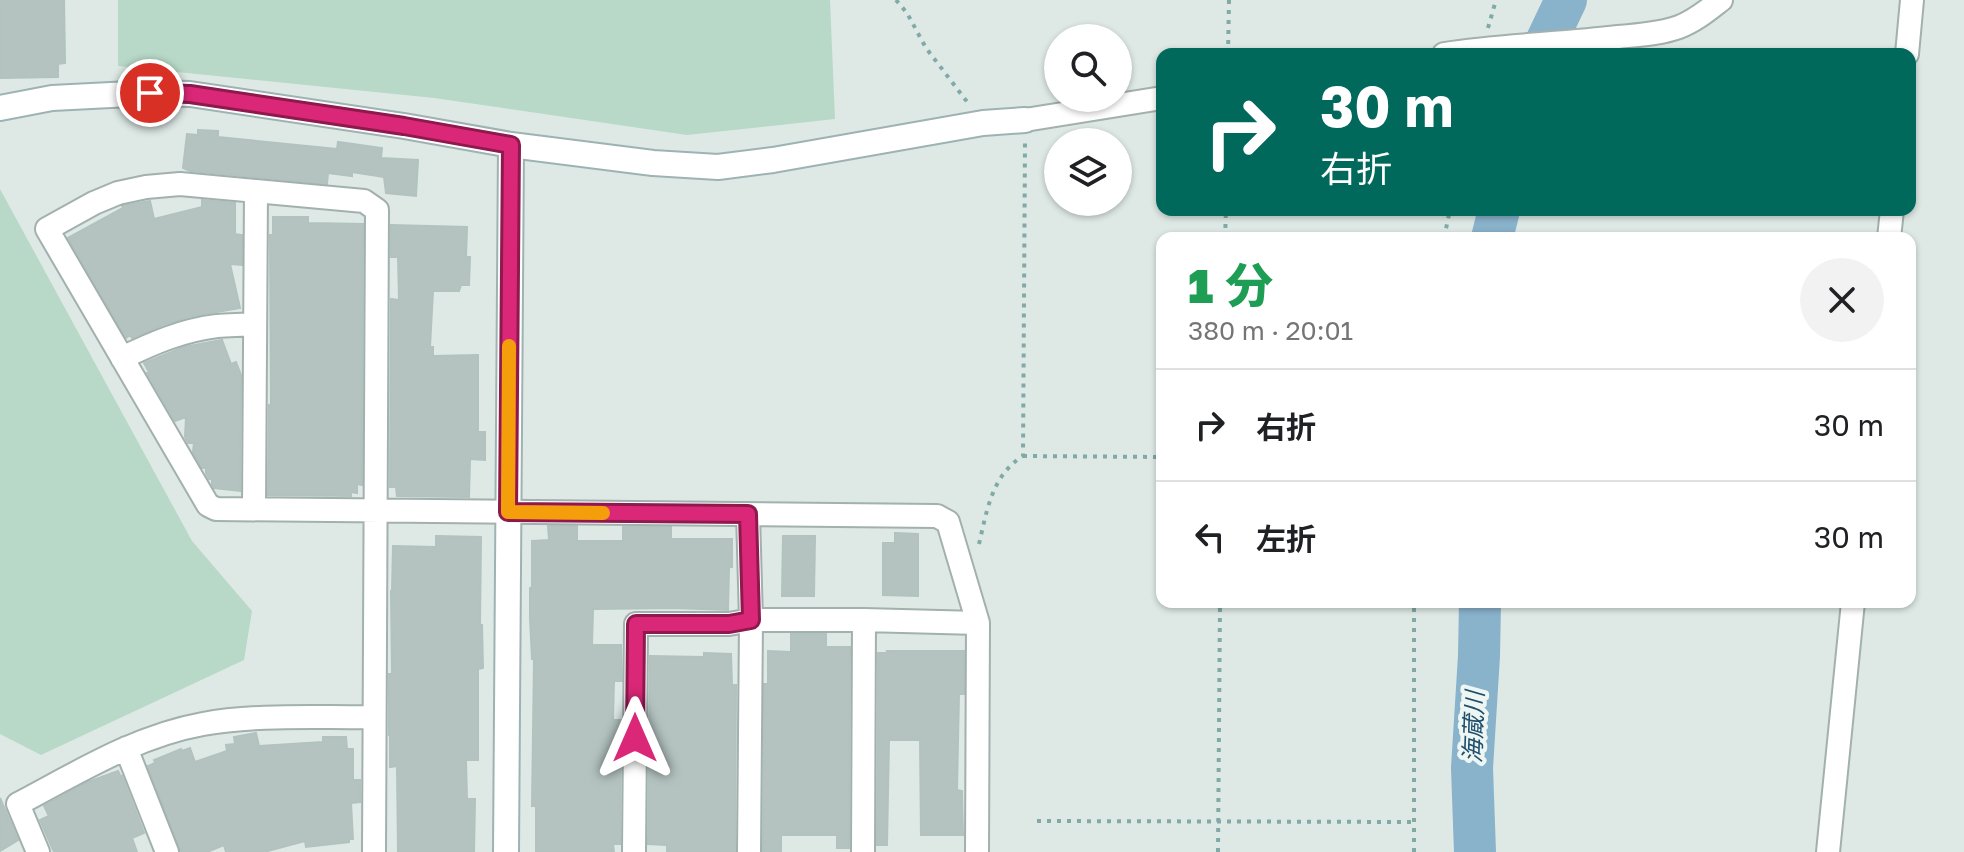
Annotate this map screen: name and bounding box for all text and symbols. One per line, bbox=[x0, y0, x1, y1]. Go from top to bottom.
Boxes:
map controls bbox=[1044, 24, 1132, 216]
button: search bbox=[1044, 24, 1132, 112]
pin bbox=[116, 59, 184, 127]
icon: arrive bbox=[128, 71, 172, 115]
text: 30 m bbox=[1320, 72, 1454, 139]
icon: right bbox=[1188, 80, 1292, 184]
button: layers bbox=[1044, 128, 1132, 216]
text: 右折 bbox=[1320, 147, 1392, 190]
text: 1 分 bbox=[1188, 256, 1273, 314]
button: close bbox=[1800, 258, 1884, 342]
text: 380 m · 20:01 bbox=[1188, 315, 1353, 346]
icon: right bbox=[1188, 403, 1232, 447]
text: 30 m bbox=[1814, 407, 1884, 443]
text: 右折 bbox=[1256, 409, 1316, 445]
icon: left bbox=[1188, 515, 1232, 559]
text: 30 m bbox=[1814, 519, 1884, 555]
text: 左折 bbox=[1256, 521, 1316, 557]
water label: 海蔵川 bbox=[1457, 687, 1488, 763]
position arrow bbox=[593, 696, 677, 780]

